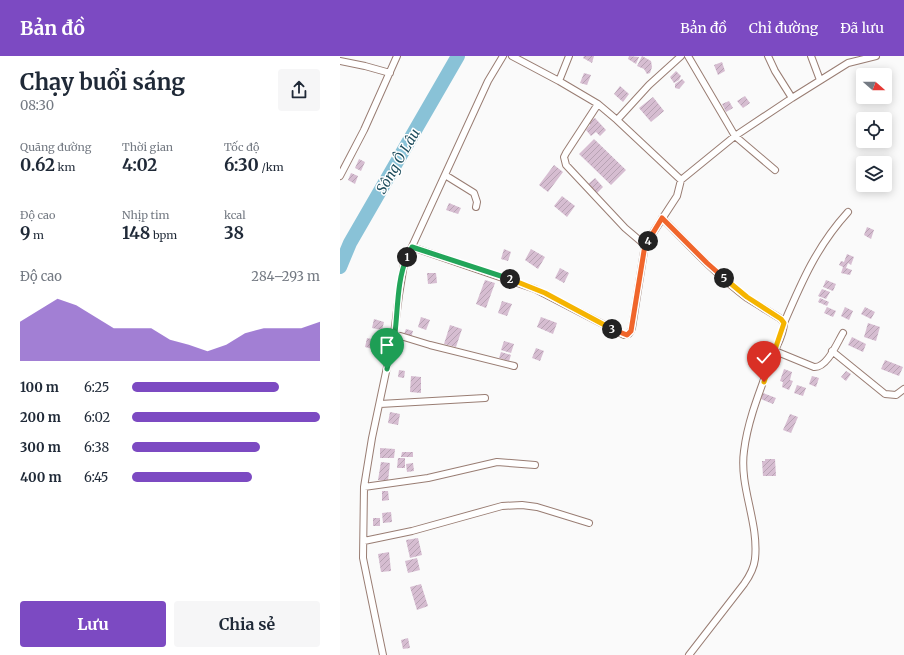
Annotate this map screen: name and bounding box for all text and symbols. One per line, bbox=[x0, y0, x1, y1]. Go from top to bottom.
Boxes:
text: Bản đồ bbox=[20, 16, 85, 40]
text: Bản đồ bbox=[680, 19, 727, 37]
text: Chỉ đường bbox=[749, 19, 818, 37]
text: Đã lưu bbox=[840, 19, 884, 37]
text: Chạy buổi sáng bbox=[20, 68, 185, 96]
north arrow bbox=[856, 68, 892, 104]
map controls bbox=[856, 68, 892, 192]
button: share bbox=[278, 69, 320, 111]
text: 08:30 bbox=[20, 97, 54, 114]
button: locate bbox=[856, 112, 892, 148]
water label: Sông Ô Lâu bbox=[372, 125, 424, 197]
text: Quãng đường bbox=[20, 140, 91, 154]
text: Thời gian bbox=[122, 140, 173, 154]
text: Tốc độ bbox=[224, 140, 259, 154]
text: 0.62 bbox=[20, 154, 55, 176]
text: 4:02 bbox=[122, 154, 157, 176]
text: 6:30 bbox=[224, 154, 259, 176]
button: layers bbox=[856, 156, 892, 192]
text: km bbox=[55, 160, 75, 174]
text: /km bbox=[259, 160, 284, 174]
text: Độ cao bbox=[20, 208, 55, 222]
text: Nhịp tim bbox=[122, 208, 169, 222]
text: kcal bbox=[224, 208, 246, 222]
text: 9 bbox=[20, 222, 31, 244]
text: 148 bbox=[122, 222, 150, 244]
text: 38 bbox=[224, 222, 244, 244]
text: m bbox=[31, 228, 44, 242]
text: bpm bbox=[150, 228, 177, 242]
pin: 4 bbox=[638, 231, 658, 251]
text: 4 bbox=[645, 234, 652, 248]
pin: 1 bbox=[397, 247, 417, 267]
text: 1 bbox=[404, 250, 410, 264]
text: Độ cao bbox=[20, 268, 62, 285]
text: 284–293 m bbox=[251, 268, 320, 285]
pin: 5 bbox=[714, 268, 734, 288]
pin: 2 bbox=[500, 269, 520, 289]
text: 5 bbox=[721, 271, 727, 285]
text: 2 bbox=[507, 272, 513, 286]
pin: 3 bbox=[602, 319, 622, 339]
text: 3 bbox=[609, 322, 615, 336]
pin bbox=[370, 328, 404, 369]
icon: arrive bbox=[376, 334, 398, 356]
pin bbox=[747, 341, 781, 382]
icon: check bbox=[753, 347, 775, 369]
text: 100 m bbox=[20, 379, 59, 396]
text: 6:25 bbox=[84, 379, 109, 396]
text: 200 m bbox=[20, 409, 61, 426]
text: 6:02 bbox=[84, 409, 110, 426]
text: 300 m bbox=[20, 439, 61, 456]
text: 6:38 bbox=[84, 439, 109, 456]
text: 400 m bbox=[20, 469, 62, 486]
text: 6:45 bbox=[84, 469, 108, 486]
button: Lưu bbox=[20, 601, 166, 647]
button: Chia sẻ bbox=[174, 601, 320, 647]

